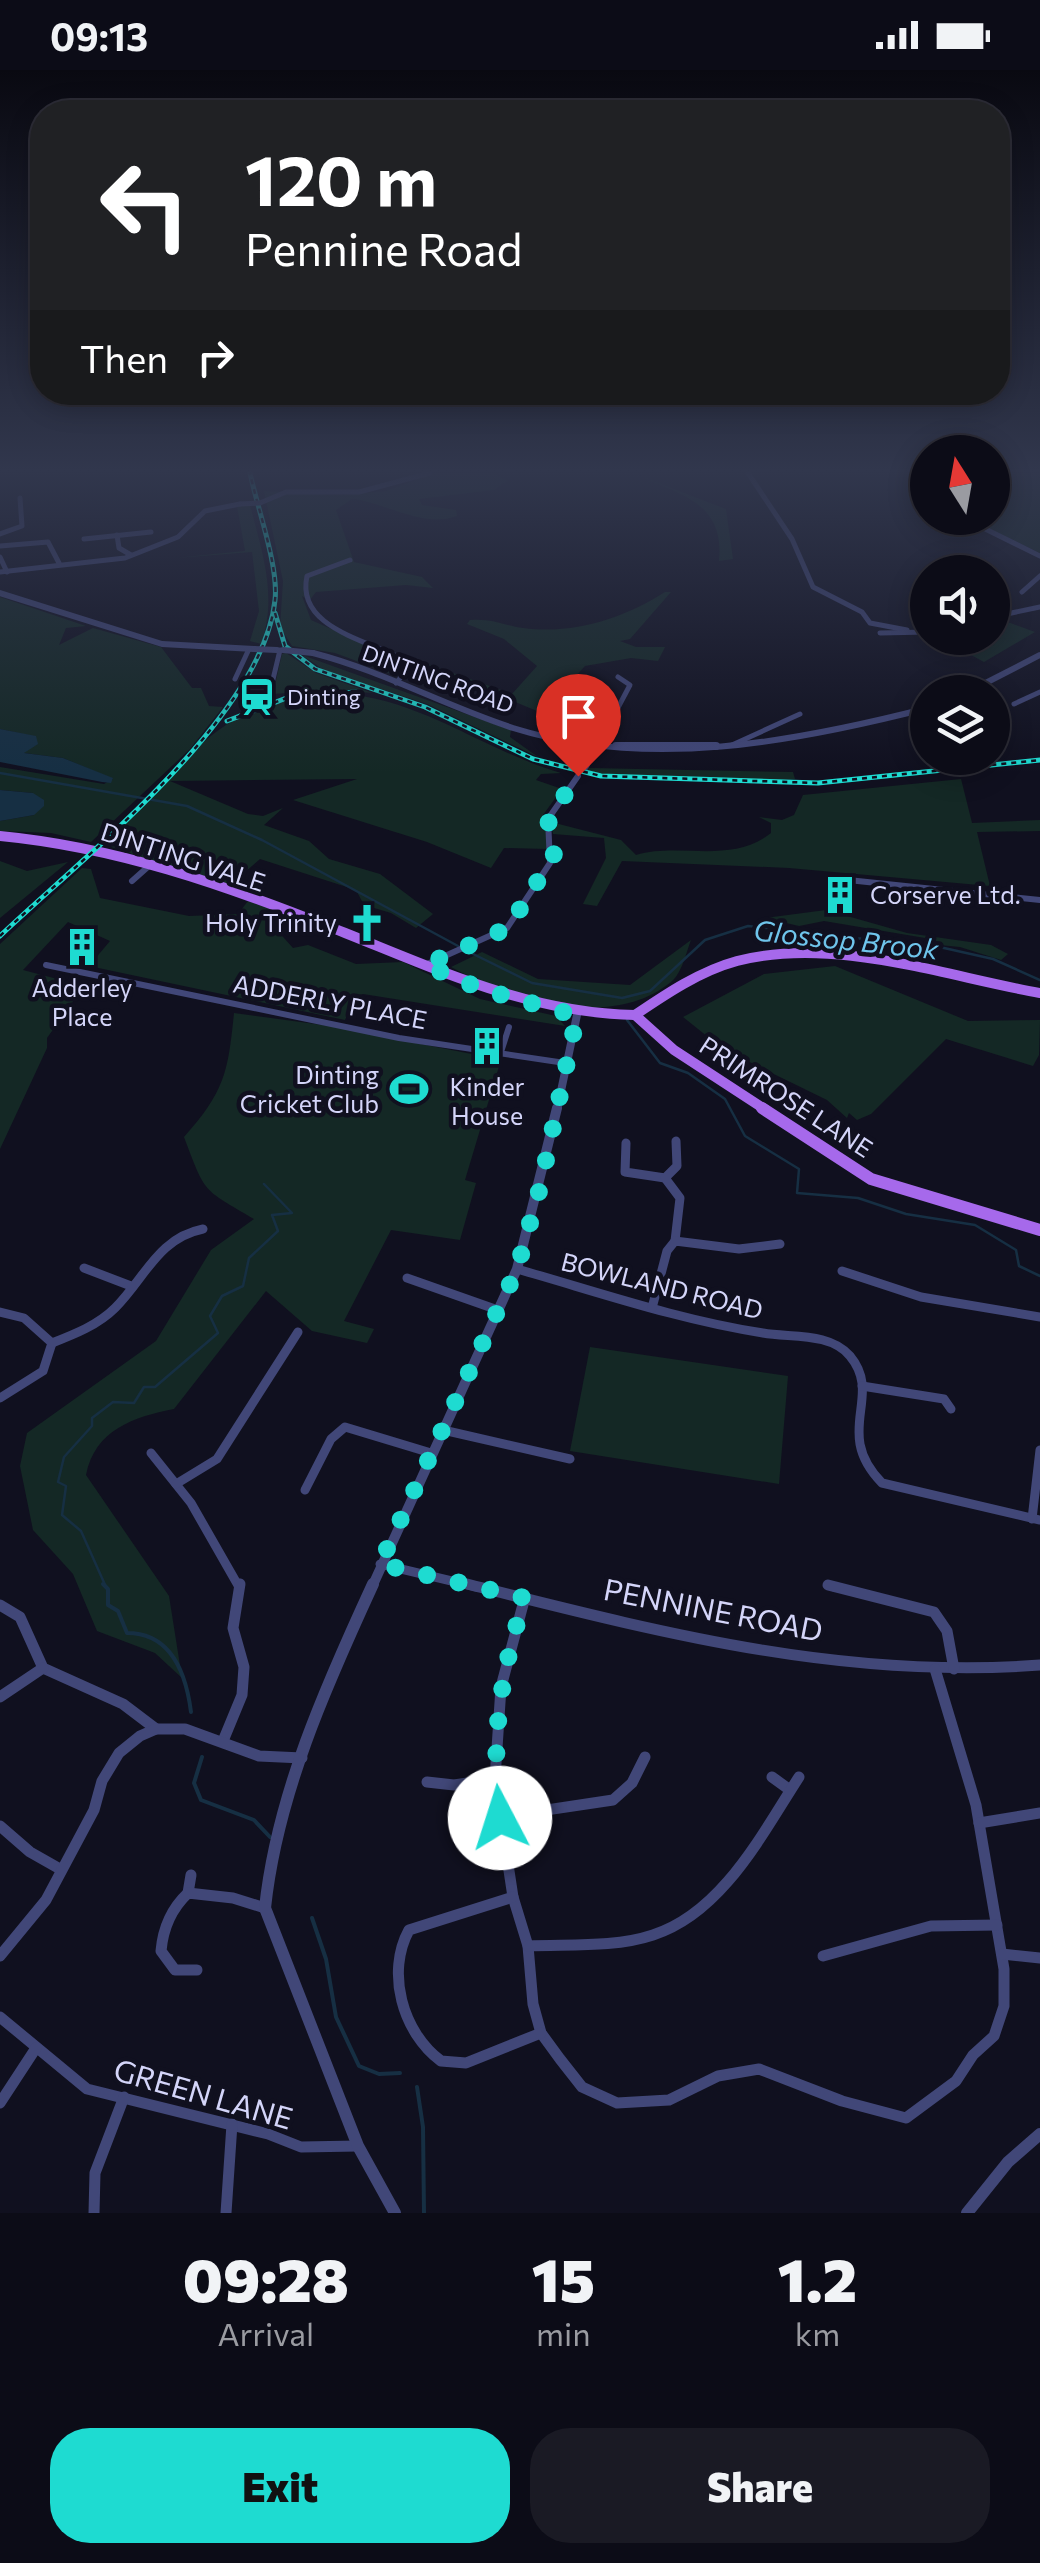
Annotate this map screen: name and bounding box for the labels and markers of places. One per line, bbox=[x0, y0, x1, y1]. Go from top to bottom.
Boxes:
pin bbox=[536, 674, 621, 777]
station icon: Dinting bbox=[236, 676, 278, 718]
place label: Dinting bbox=[287, 683, 361, 710]
building icon: Corserve Ltd. bbox=[819, 874, 861, 916]
place label: Corserve Ltd. bbox=[870, 879, 1021, 909]
church icon: Holy Trinity bbox=[346, 902, 388, 944]
place label: Holy Trinity bbox=[205, 907, 337, 937]
building icon: Adderley Place bbox=[61, 926, 103, 968]
place label: Adderley Place bbox=[32, 972, 133, 1031]
building icon: Kinder House bbox=[466, 1025, 508, 1067]
place label: Dinting Cricket Club bbox=[240, 1059, 379, 1118]
sports icon: Dinting Cricket Club bbox=[388, 1068, 430, 1110]
place label: Kinder House bbox=[449, 1071, 525, 1130]

